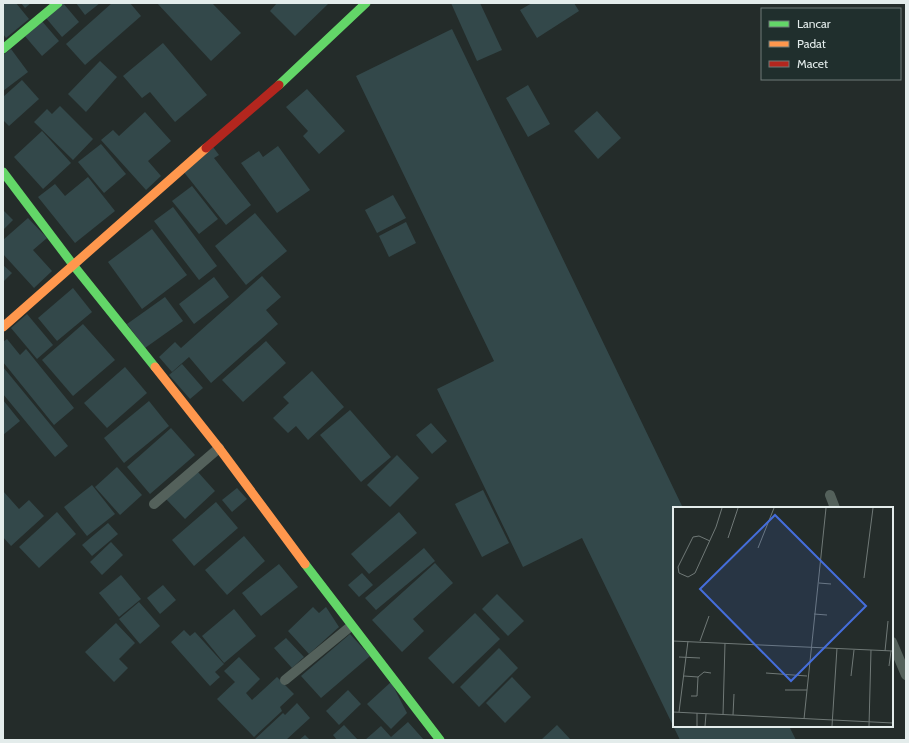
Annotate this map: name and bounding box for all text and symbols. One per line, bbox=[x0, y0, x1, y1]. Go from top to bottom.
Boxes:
legend bbox=[761, 8, 901, 80]
text: Lancar bbox=[797, 16, 831, 31]
text: Padat bbox=[797, 36, 826, 51]
text: Macet bbox=[797, 56, 828, 71]
inset map bbox=[673, 507, 893, 727]

